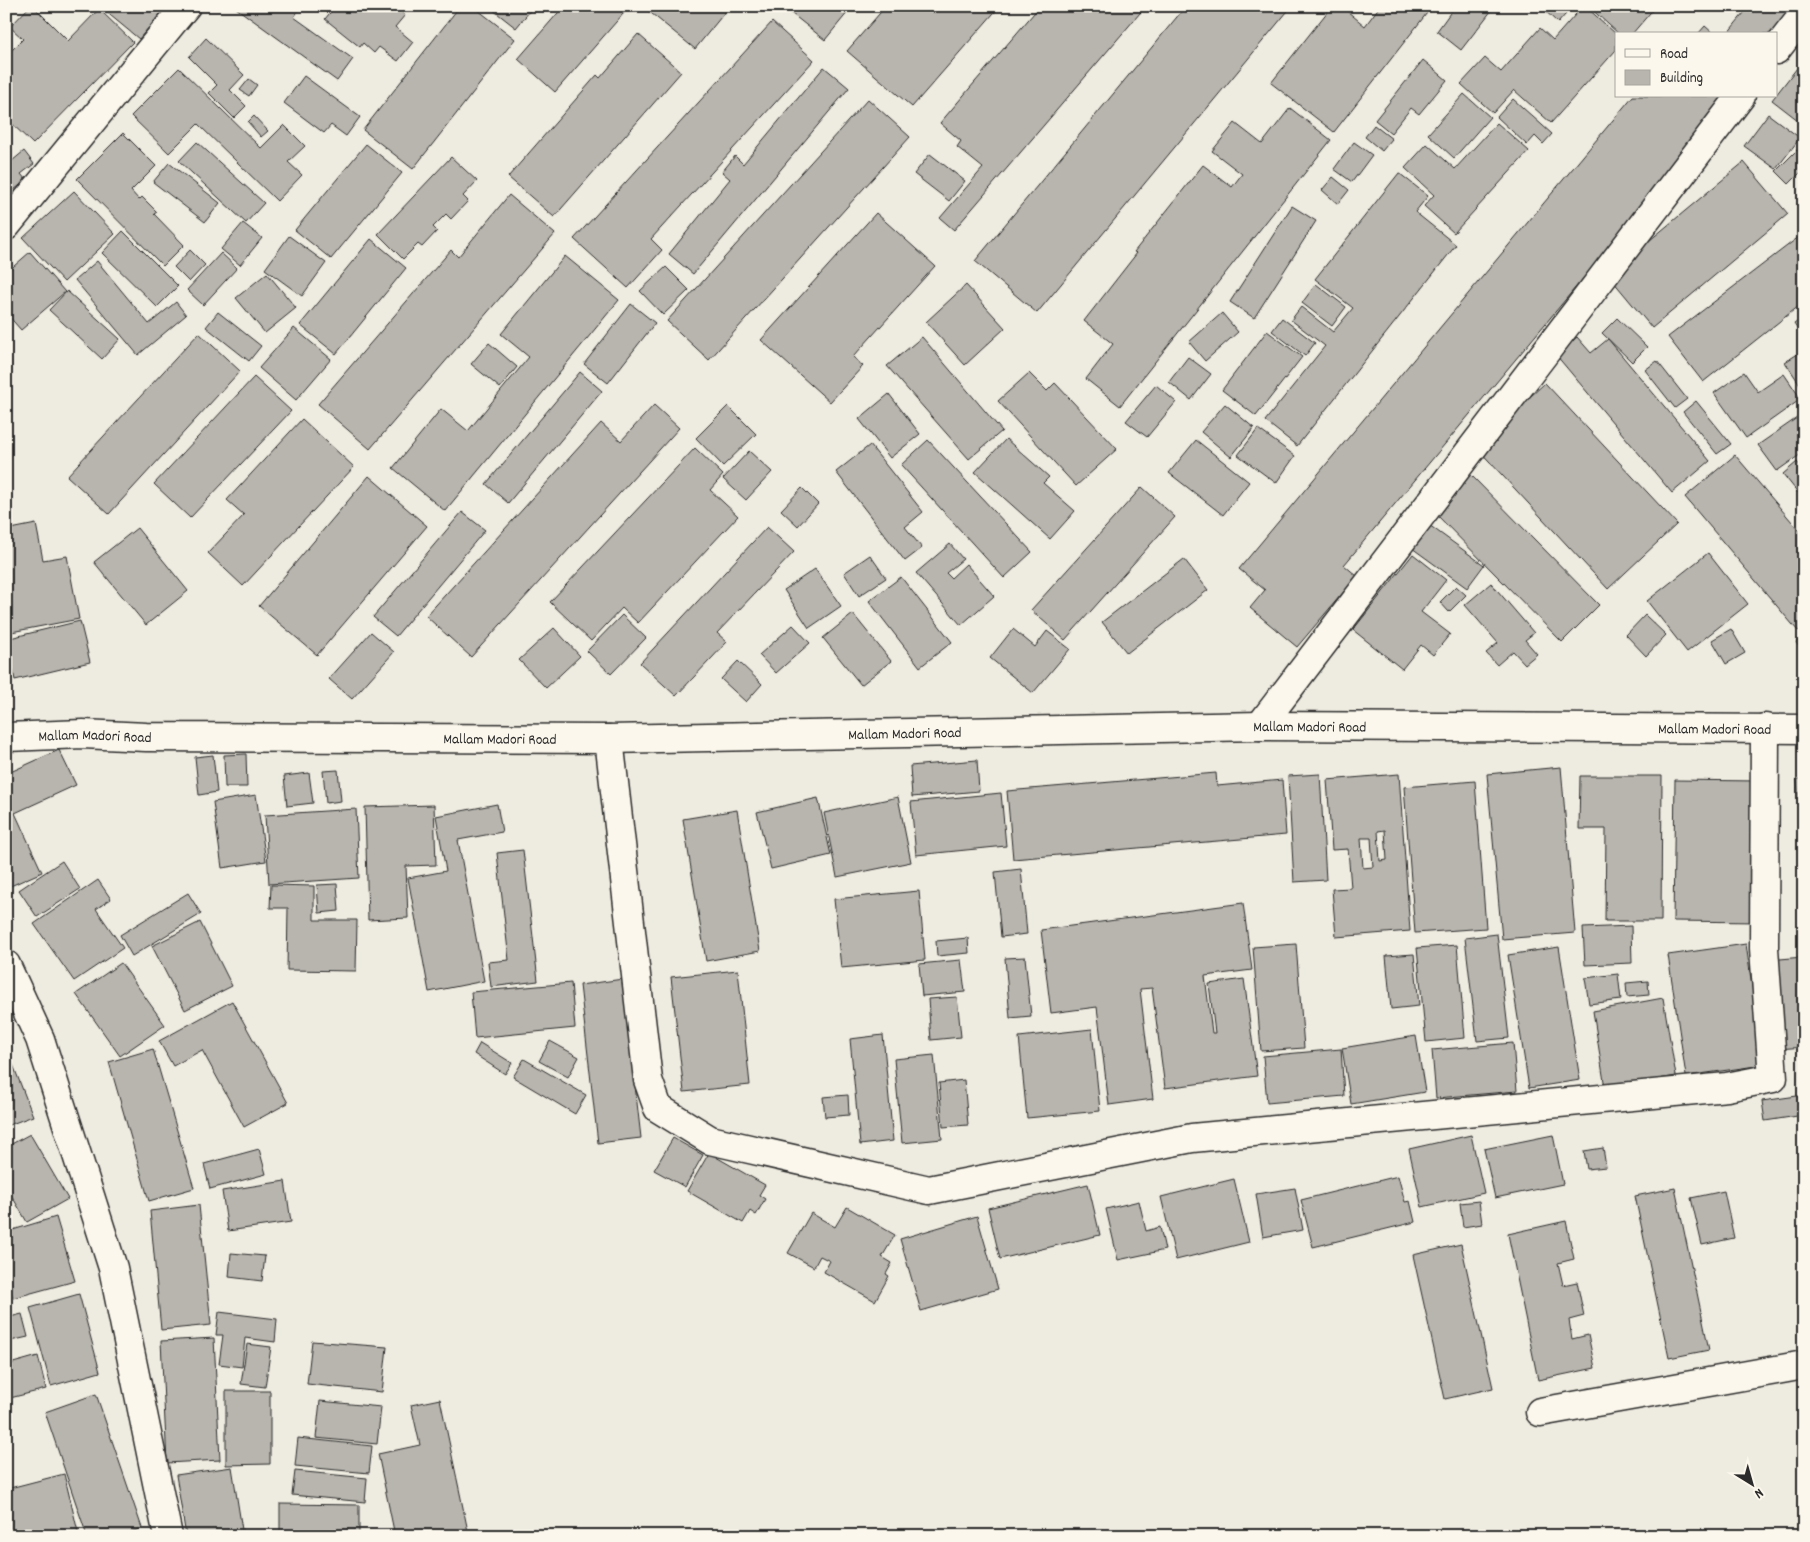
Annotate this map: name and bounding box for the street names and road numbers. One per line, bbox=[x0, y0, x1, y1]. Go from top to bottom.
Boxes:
street label: Mallam Madori Road bbox=[1253, 717, 1366, 740]
street label: Mallam Madori Road bbox=[1658, 719, 1771, 742]
street label: Mallam Madori Road bbox=[848, 723, 962, 747]
street label: Mallam Madori Road bbox=[38, 725, 152, 750]
street label: Mallam Madori Road bbox=[443, 729, 557, 752]

